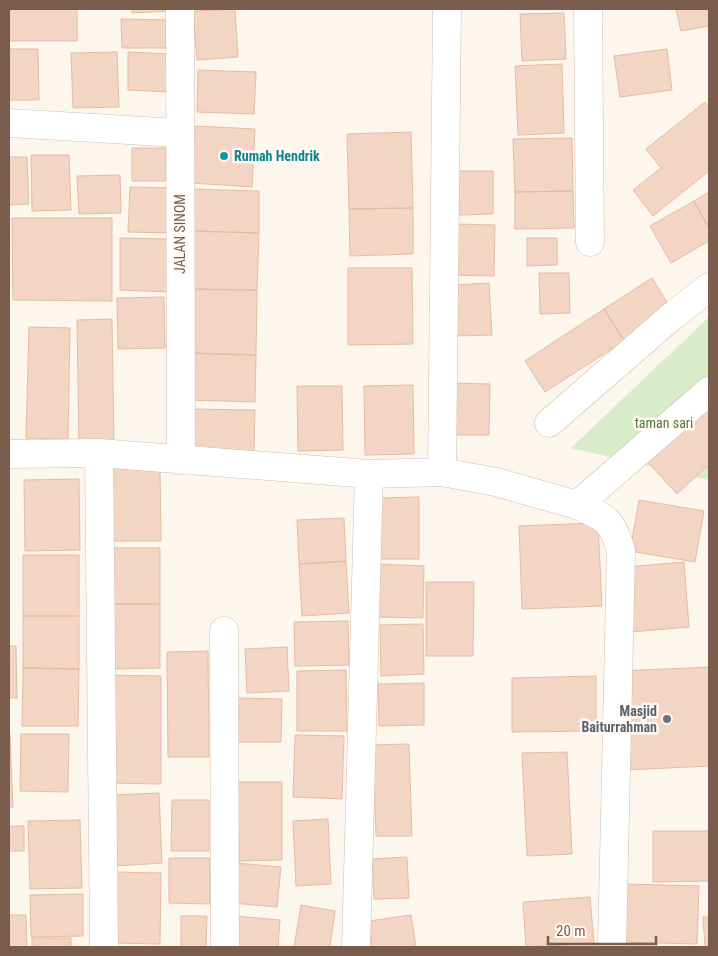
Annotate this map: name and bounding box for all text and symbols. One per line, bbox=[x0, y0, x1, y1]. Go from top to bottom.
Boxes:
place label: Rumah Hendrik bbox=[234, 148, 320, 164]
marker: Rumah Hendrik bbox=[218, 150, 230, 162]
street label: JALAN SINOM bbox=[172, 194, 188, 274]
park label: taman sari bbox=[635, 415, 693, 431]
place label: Masjid Baiturrahman bbox=[581, 703, 657, 735]
marker: Masjid Baiturrahman bbox=[661, 713, 673, 725]
scale bar bbox=[548, 914, 656, 946]
text: 20 m bbox=[556, 922, 586, 940]

